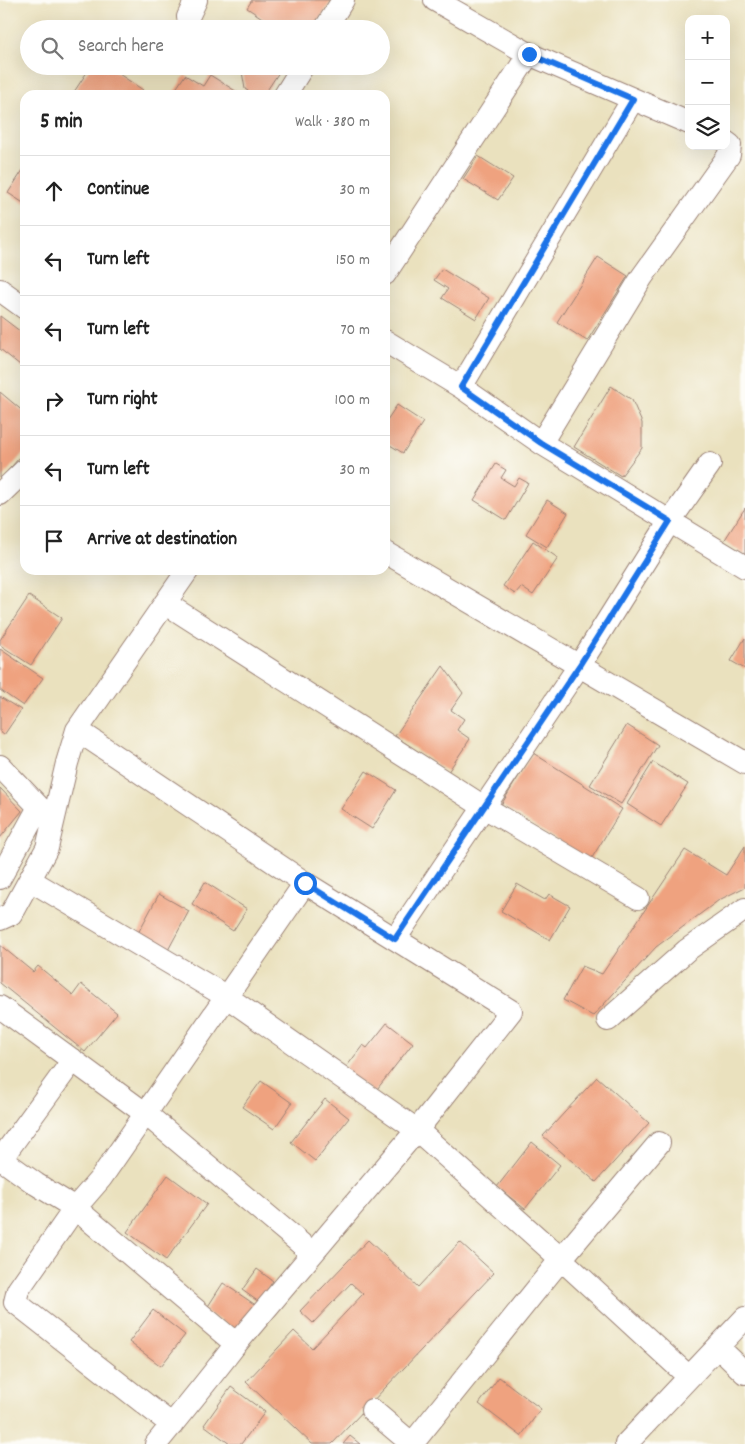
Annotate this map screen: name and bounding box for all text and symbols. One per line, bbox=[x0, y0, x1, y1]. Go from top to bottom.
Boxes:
map controls bbox=[685, 15, 730, 150]
button: + bbox=[685, 15, 730, 60]
search box bbox=[20, 20, 390, 75]
icon: search bbox=[38, 34, 66, 62]
text: Search here bbox=[78, 34, 164, 61]
route end bbox=[518, 43, 541, 66]
button: − bbox=[685, 60, 730, 105]
button: layers bbox=[685, 105, 730, 150]
text: 5 min bbox=[40, 108, 83, 138]
text: Walk · 380 m bbox=[295, 111, 370, 134]
icon: ahead bbox=[40, 177, 68, 205]
text: Continue bbox=[87, 177, 149, 204]
text: 30 m bbox=[340, 179, 370, 202]
icon: left bbox=[40, 247, 68, 275]
text: Turn left bbox=[87, 247, 150, 274]
text: 150 m bbox=[336, 249, 370, 272]
icon: left bbox=[40, 317, 68, 345]
text: Turn left bbox=[87, 317, 150, 344]
text: 70 m bbox=[340, 319, 370, 342]
icon: right bbox=[40, 387, 68, 415]
text: Turn right bbox=[87, 387, 158, 414]
text: 100 m bbox=[334, 389, 370, 412]
icon: left bbox=[40, 457, 68, 485]
text: Turn left bbox=[87, 457, 150, 484]
text: 30 m bbox=[340, 459, 370, 482]
icon: arrive bbox=[40, 527, 68, 555]
text: Arrive at destination bbox=[87, 527, 237, 554]
route start bbox=[294, 872, 317, 895]

